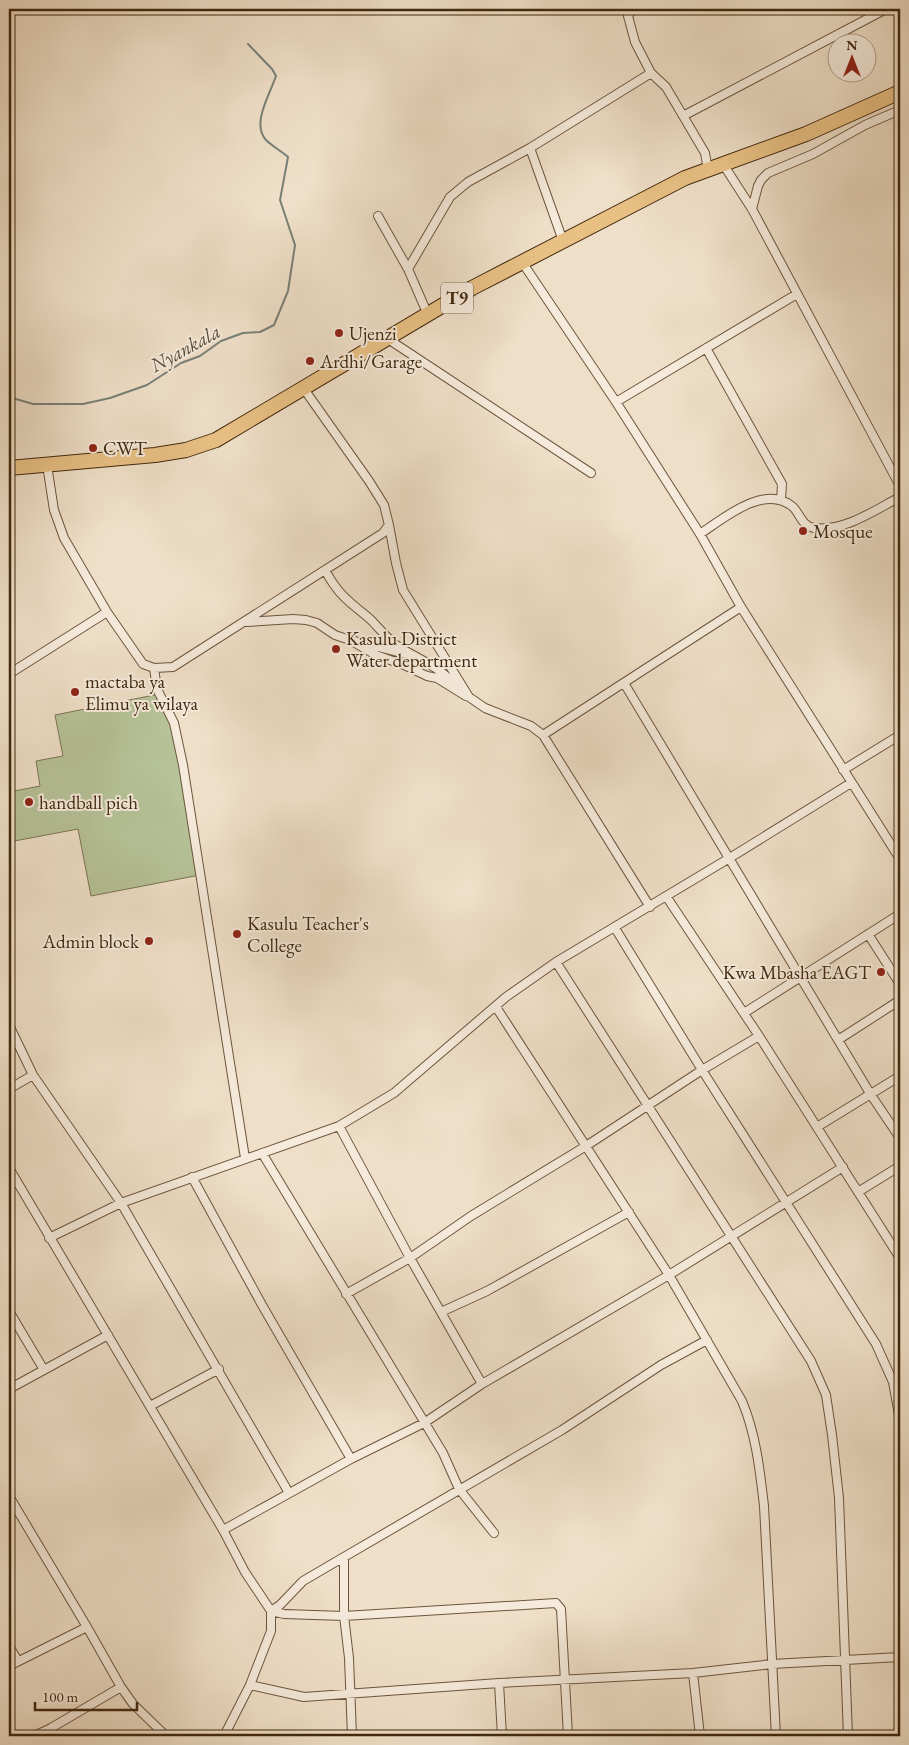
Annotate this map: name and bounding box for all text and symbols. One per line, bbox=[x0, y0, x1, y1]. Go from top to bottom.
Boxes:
north arrow bbox=[826, 32, 876, 82]
text: N bbox=[846, 36, 858, 54]
road number: T9 bbox=[441, 282, 473, 314]
water label: Nyankala bbox=[144, 318, 225, 379]
place label: Ujenzi bbox=[349, 321, 397, 346]
marker: Ujenzi bbox=[333, 327, 345, 339]
place label: Ardhi/Garage bbox=[319, 349, 422, 374]
marker: Ardhi/Garage bbox=[304, 355, 316, 367]
place label: CWT bbox=[103, 436, 147, 461]
marker: CWT bbox=[87, 442, 99, 454]
place label: Mosque bbox=[813, 519, 873, 544]
marker: Mosque bbox=[797, 525, 809, 537]
place label: Kasulu District Water department bbox=[346, 626, 477, 673]
marker: Kasulu District Water department bbox=[330, 643, 342, 655]
place label: mactaba ya Elimu ya wilaya bbox=[85, 669, 199, 716]
marker: mactaba ya Elimu ya wilaya bbox=[69, 686, 81, 698]
place label: handball pich bbox=[39, 790, 138, 815]
marker: handball pich bbox=[23, 796, 35, 808]
place label: Kasulu Teacher's College bbox=[247, 911, 369, 958]
marker: Kasulu Teacher's College bbox=[231, 928, 243, 940]
place label: Admin block bbox=[42, 929, 140, 954]
marker: Admin block bbox=[143, 935, 155, 947]
place label: Kwa Mbasha EAGT bbox=[723, 960, 871, 985]
marker: Kwa Mbasha EAGT bbox=[875, 966, 887, 978]
scale bar bbox=[35, 1680, 138, 1712]
text: 100 m bbox=[42, 1687, 79, 1706]

